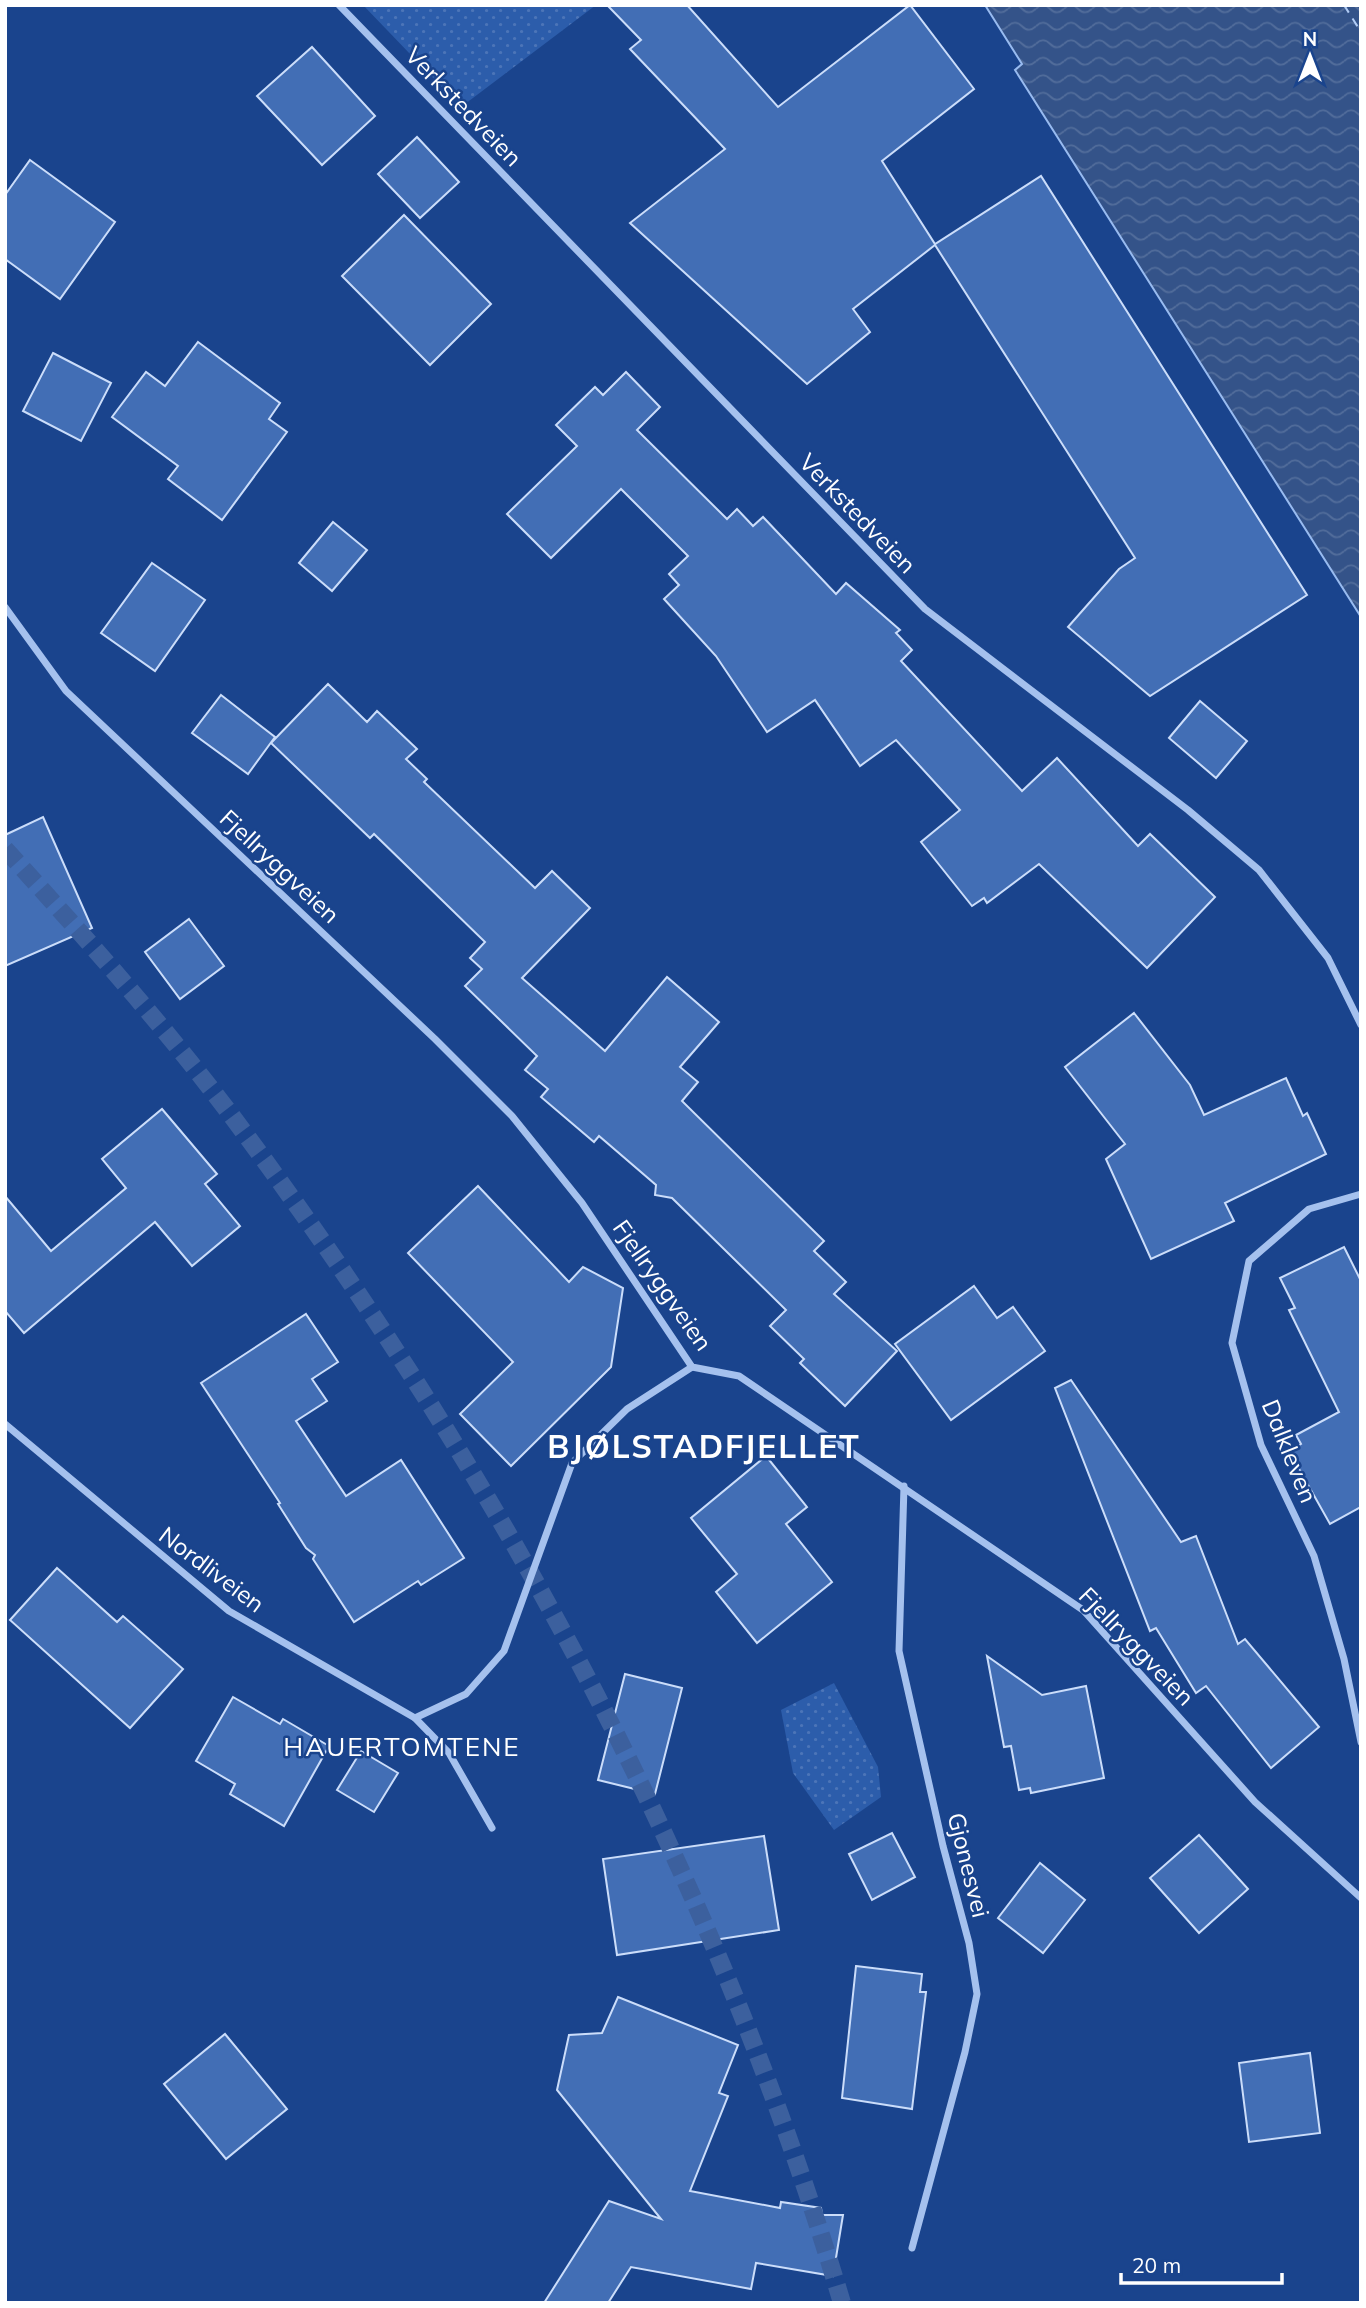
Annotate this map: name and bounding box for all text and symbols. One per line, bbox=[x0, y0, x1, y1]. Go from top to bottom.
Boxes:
north arrow bbox=[1275, 21, 1345, 91]
text: N bbox=[1303, 27, 1317, 51]
street label: Verkstedveien bbox=[399, 40, 529, 172]
street label: Verkstedveien bbox=[793, 447, 923, 579]
street label: Fjellryggveien bbox=[214, 803, 346, 929]
street label: Fjellryggveien bbox=[607, 1214, 719, 1356]
street label: Dalkleven bbox=[1256, 1395, 1324, 1507]
district label: BJØLSTADFJELLET bbox=[547, 1426, 861, 1466]
street label: Nordliveien bbox=[153, 1520, 271, 1618]
street label: Fjellryggveien bbox=[1073, 1581, 1201, 1711]
district label: HAUERTOMTENE bbox=[283, 1730, 521, 1763]
street label: Gjonesvei bbox=[941, 1809, 997, 1921]
scale bar bbox=[1121, 2242, 1282, 2286]
text: 20 m bbox=[1132, 2252, 1181, 2278]

